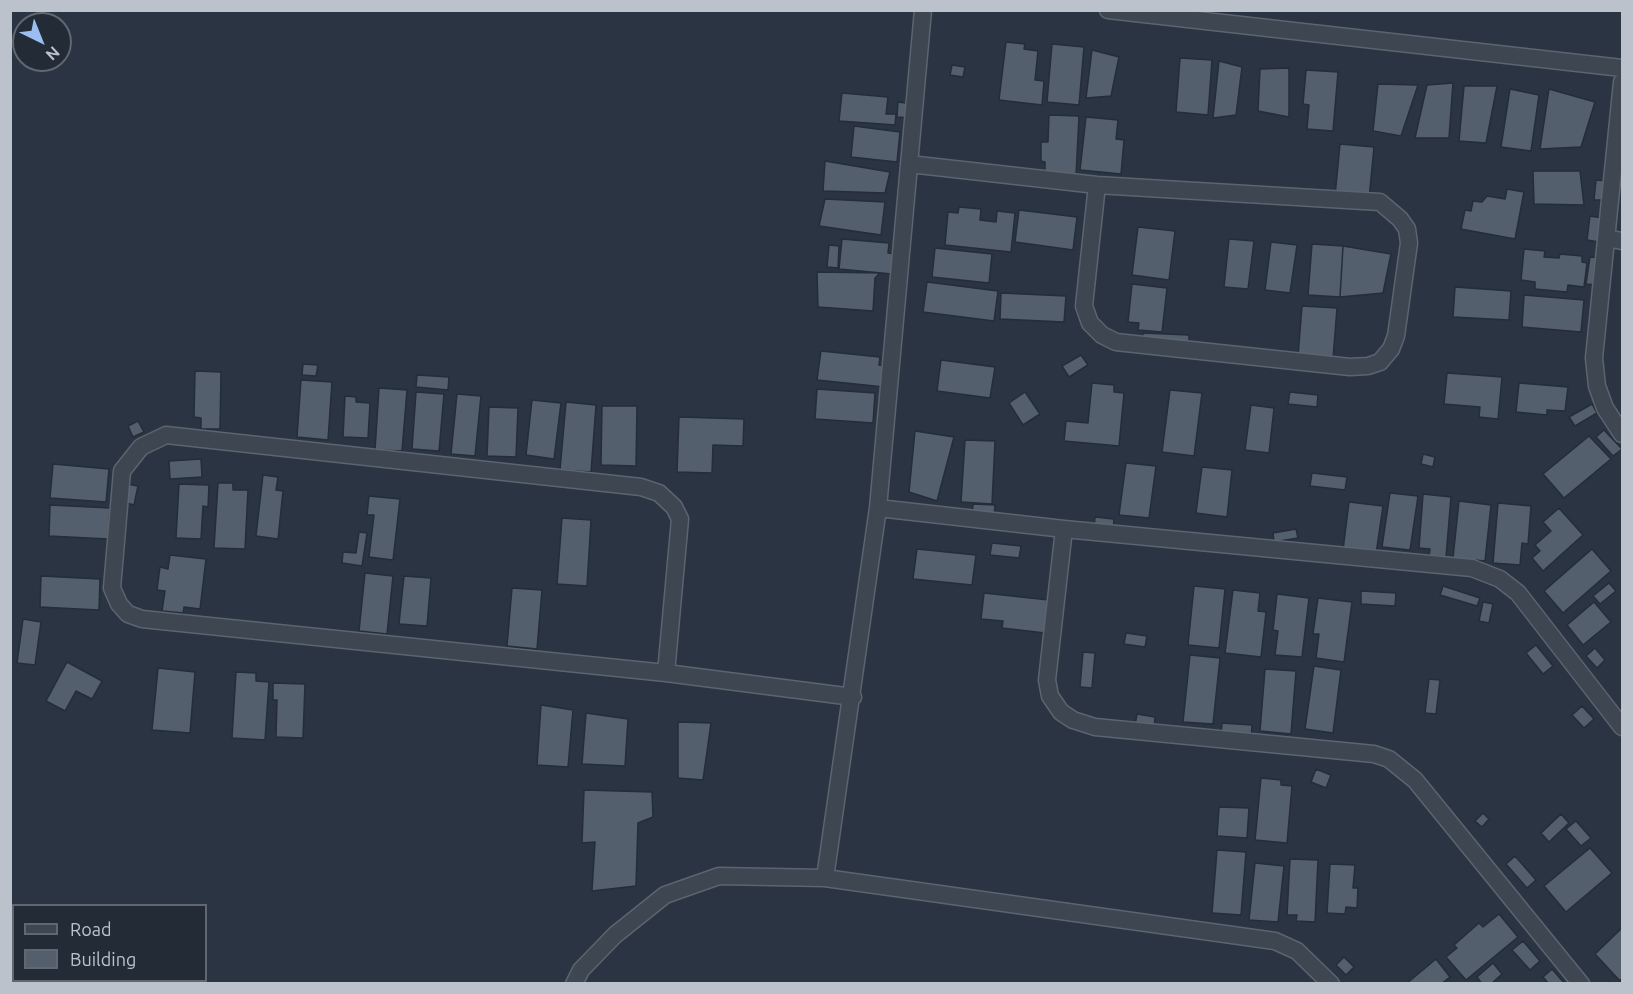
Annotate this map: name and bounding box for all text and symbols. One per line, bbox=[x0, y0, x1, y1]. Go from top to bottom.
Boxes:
north arrow bbox=[12, 12, 72, 72]
text: N bbox=[42, 43, 63, 64]
legend bbox=[12, 904, 207, 982]
text: Road bbox=[70, 919, 112, 939]
text: Building bbox=[70, 949, 136, 969]

